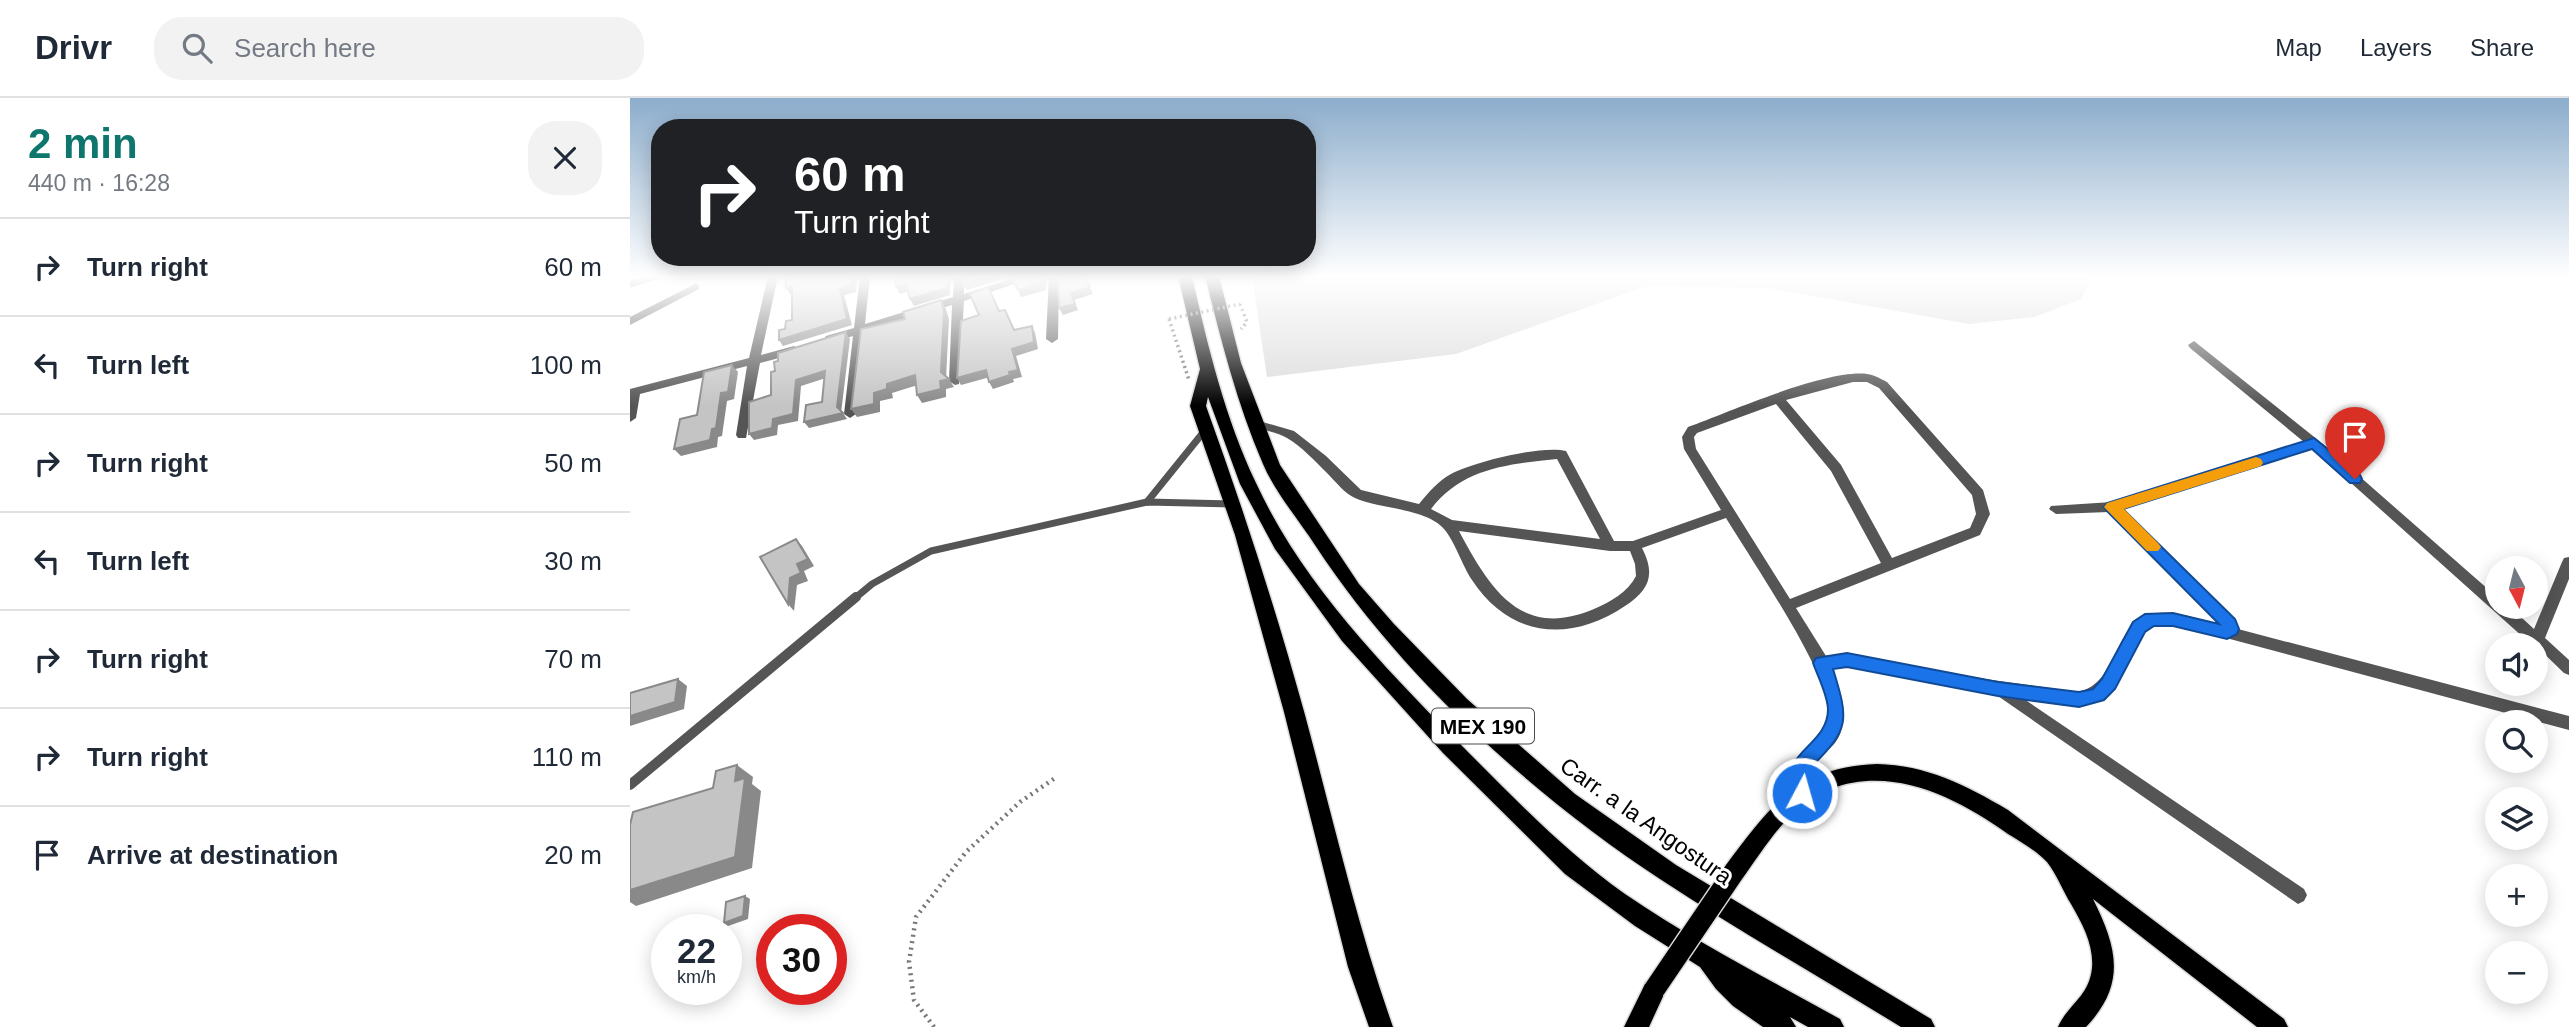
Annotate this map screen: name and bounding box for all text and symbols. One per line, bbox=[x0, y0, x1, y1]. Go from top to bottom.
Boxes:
search box bbox=[154, 17, 644, 80]
text: Drivr bbox=[35, 29, 112, 66]
icon: search bbox=[178, 29, 216, 67]
text: Search here bbox=[234, 33, 376, 63]
text: Map bbox=[2275, 34, 2322, 61]
text: Layers bbox=[2360, 34, 2432, 61]
text: Share bbox=[2470, 34, 2534, 61]
text: 2 min bbox=[28, 120, 138, 167]
button: close bbox=[528, 121, 602, 195]
icon: right bbox=[679, 147, 770, 238]
text: 60 m bbox=[794, 147, 906, 201]
text: 440 m · 16:28 bbox=[28, 170, 170, 196]
text: Turn right bbox=[794, 204, 930, 240]
icon: right bbox=[28, 248, 66, 286]
text: Turn right bbox=[87, 252, 208, 282]
text: 60 m bbox=[544, 252, 602, 282]
icon: left bbox=[28, 346, 66, 384]
text: Turn left bbox=[87, 350, 189, 380]
text: 100 m bbox=[530, 350, 602, 380]
pin bbox=[2325, 407, 2385, 479]
icon: arrive bbox=[2336, 418, 2374, 456]
icon: right bbox=[28, 444, 66, 482]
text: Turn right bbox=[87, 448, 208, 478]
text: 50 m bbox=[544, 448, 602, 478]
icon: left bbox=[28, 542, 66, 580]
text: Turn left bbox=[87, 546, 189, 576]
text: 30 m bbox=[544, 546, 602, 576]
north arrow bbox=[2485, 556, 2548, 620]
map controls bbox=[2485, 556, 2548, 1004]
button: sound bbox=[2485, 633, 2548, 696]
icon: right bbox=[28, 640, 66, 678]
text: Turn right bbox=[87, 644, 208, 674]
text: 70 m bbox=[544, 644, 602, 674]
road number: MEX 190 bbox=[1432, 708, 1534, 744]
button: search bbox=[2485, 710, 2548, 773]
icon: right bbox=[28, 738, 66, 776]
text: Turn right bbox=[87, 742, 208, 772]
text: 110 m bbox=[532, 742, 602, 772]
street label: Carr. a la Angostura bbox=[1555, 752, 1737, 890]
position arrow bbox=[1765, 756, 1839, 830]
button: layers bbox=[2485, 787, 2548, 850]
icon: arrive bbox=[28, 836, 66, 874]
text: Arrive at destination bbox=[87, 840, 338, 870]
text: 20 m bbox=[544, 840, 602, 870]
button: + bbox=[2485, 864, 2548, 927]
speed limit sign: 30 bbox=[756, 914, 847, 1005]
text: 22 bbox=[677, 931, 716, 970]
button: − bbox=[2485, 941, 2548, 1004]
text: km/h bbox=[677, 967, 716, 987]

